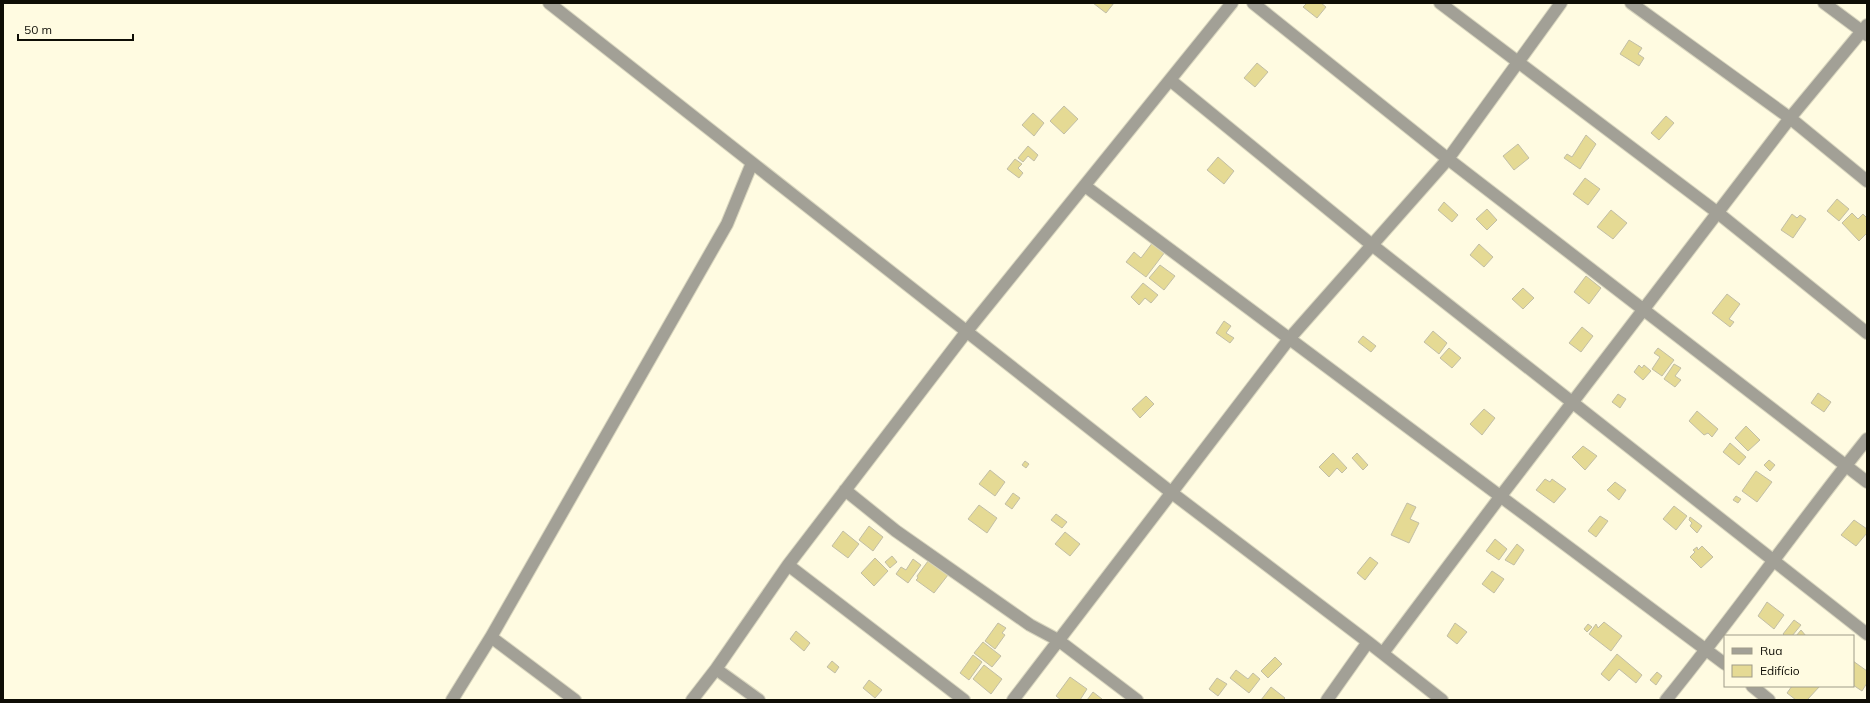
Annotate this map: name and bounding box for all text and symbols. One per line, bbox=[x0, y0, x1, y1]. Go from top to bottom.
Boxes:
scale bar bbox=[18, 16, 133, 42]
text: 50 m bbox=[24, 22, 52, 37]
legend bbox=[1724, 635, 1854, 687]
text: Rua bbox=[1760, 643, 1782, 658]
text: Edifício bbox=[1760, 663, 1800, 678]

